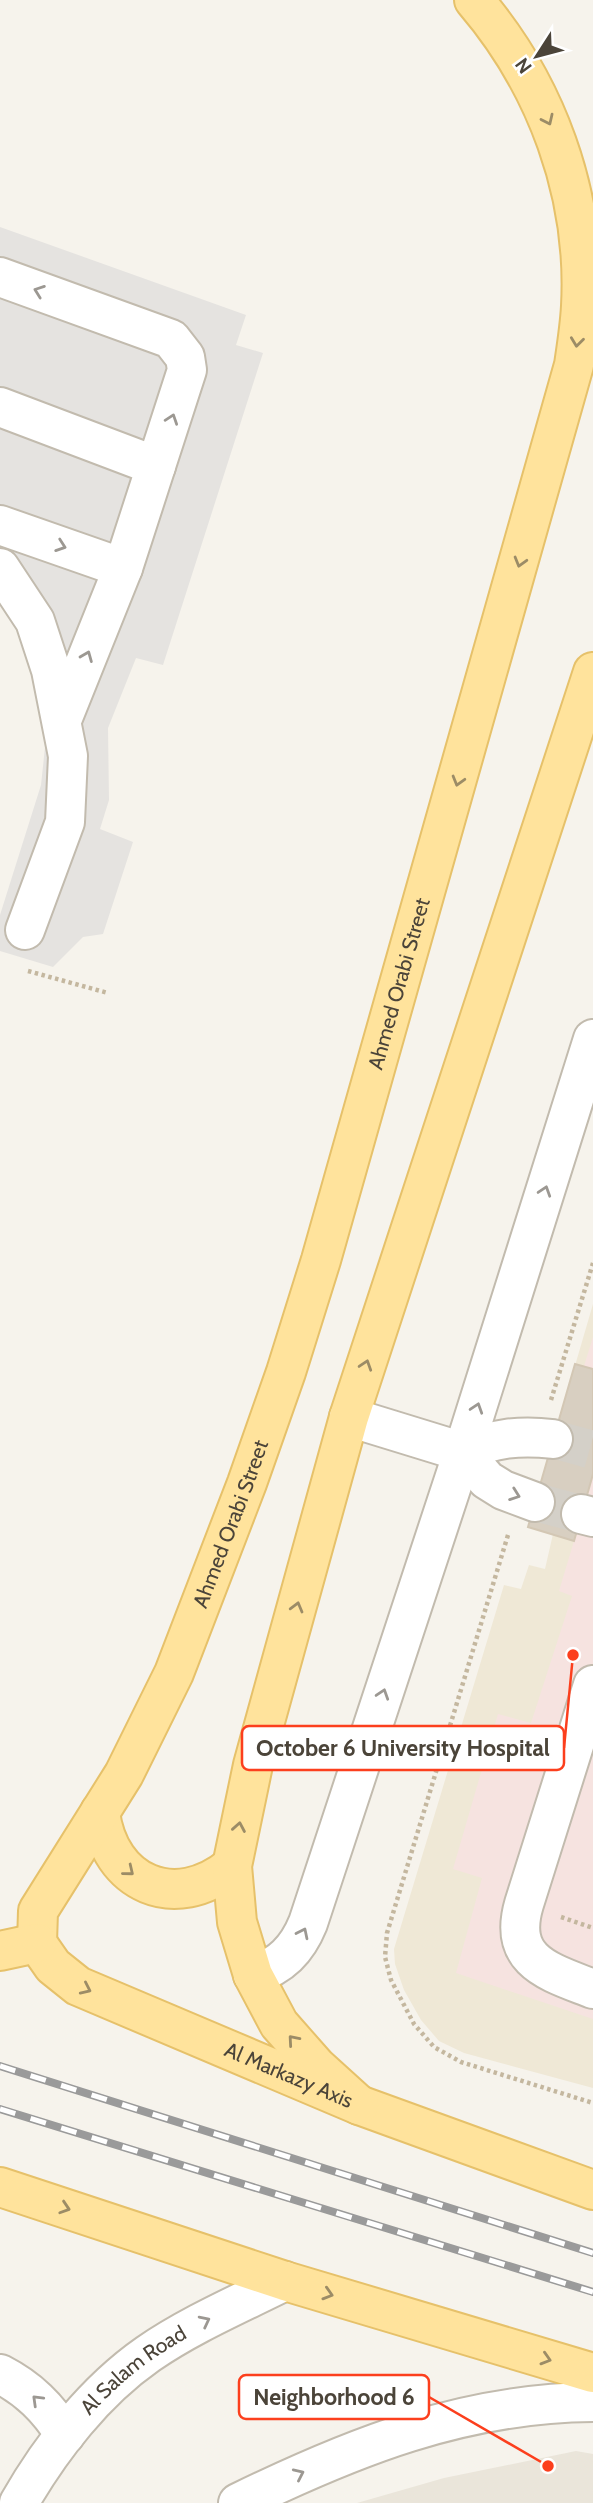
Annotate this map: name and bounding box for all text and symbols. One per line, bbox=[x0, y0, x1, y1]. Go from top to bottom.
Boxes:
north arrow bbox=[502, 21, 572, 91]
text: N bbox=[510, 54, 537, 78]
one-way arrow bbox=[540, 113, 554, 125]
one-way arrow bbox=[34, 285, 46, 299]
one-way arrow bbox=[570, 337, 585, 348]
one-way arrow bbox=[164, 413, 178, 426]
one-way arrow bbox=[55, 538, 67, 552]
one-way arrow bbox=[514, 556, 528, 568]
one-way arrow bbox=[79, 651, 93, 663]
one-way arrow bbox=[451, 775, 466, 787]
street label: Ahmed Orabi Street bbox=[362, 895, 435, 1072]
one-way arrow bbox=[537, 1185, 552, 1197]
one-way arrow bbox=[358, 1359, 372, 1372]
one-way arrow bbox=[468, 1402, 483, 1414]
street label: Ahmed Orabi Street bbox=[187, 1437, 273, 1611]
one-way arrow bbox=[509, 1487, 521, 1501]
one-way arrow bbox=[288, 1601, 303, 1613]
one-way arrow bbox=[375, 1688, 390, 1700]
callout: October 6 University Hospital bbox=[242, 1726, 564, 1770]
text: October 6 University Hospital bbox=[256, 1734, 550, 1762]
one-way arrow bbox=[230, 1821, 245, 1833]
one-way arrow bbox=[122, 1863, 134, 1876]
one-way arrow bbox=[295, 1927, 309, 1940]
one-way arrow bbox=[79, 1981, 91, 1995]
one-way arrow bbox=[289, 2035, 301, 2048]
street label: Al Markazy Axis bbox=[221, 2037, 357, 2113]
one-way arrow bbox=[58, 2200, 71, 2214]
one-way arrow bbox=[322, 2285, 334, 2300]
one-way arrow bbox=[198, 2316, 210, 2330]
street label: Al Salam Road bbox=[75, 2320, 190, 2419]
one-way arrow bbox=[540, 2350, 552, 2365]
callout: Neighborhood 6 bbox=[239, 2375, 429, 2419]
text: Neighborhood 6 bbox=[253, 2383, 415, 2411]
one-way arrow bbox=[32, 2395, 45, 2408]
one-way arrow bbox=[292, 2468, 305, 2482]

